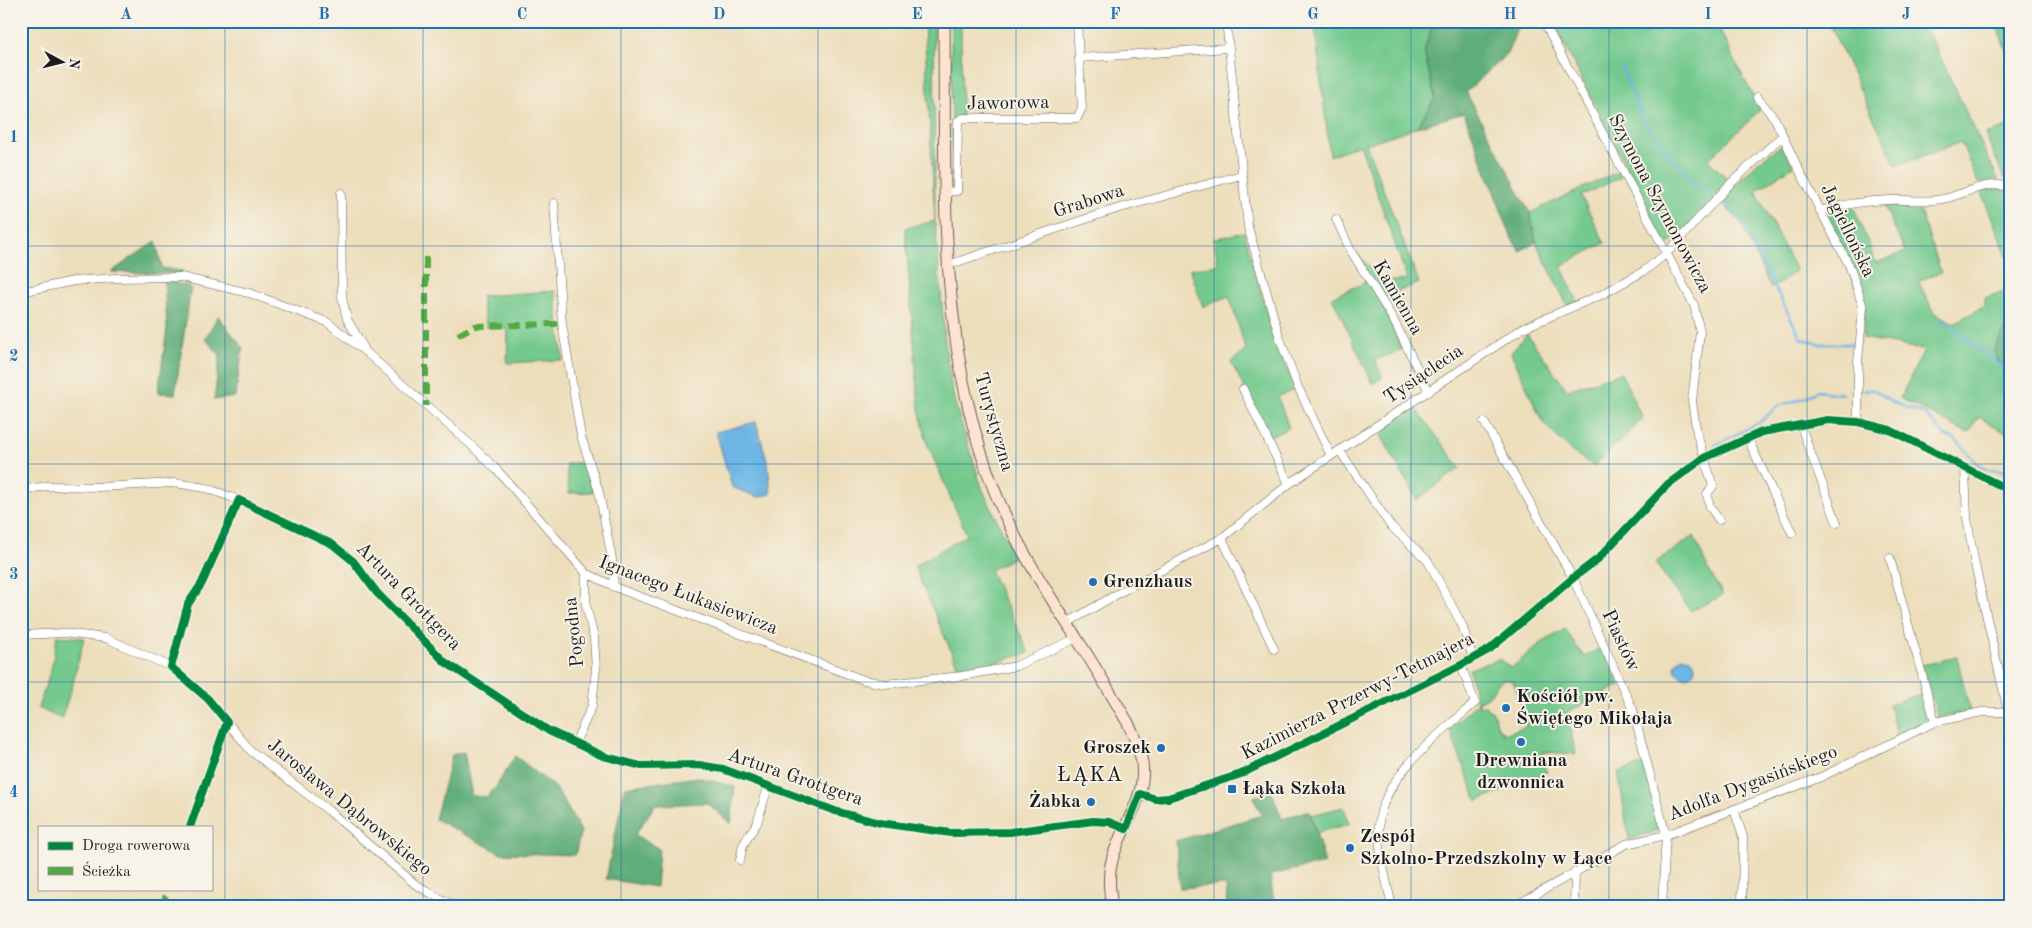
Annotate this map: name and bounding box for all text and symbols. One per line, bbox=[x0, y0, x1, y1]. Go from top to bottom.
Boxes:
text: A bbox=[120, 7, 132, 23]
text: B bbox=[318, 7, 330, 23]
text: C bbox=[517, 7, 527, 23]
text: D bbox=[713, 7, 725, 23]
text: E bbox=[911, 7, 923, 23]
text: F bbox=[1110, 7, 1121, 23]
text: G bbox=[1307, 7, 1319, 23]
text: H bbox=[1503, 7, 1517, 23]
text: I bbox=[1704, 7, 1712, 23]
text: J bbox=[1902, 7, 1911, 23]
north arrow bbox=[38, 38, 88, 88]
text: N bbox=[66, 57, 82, 70]
street label: Jaworowa bbox=[966, 94, 1050, 114]
street label: Szymona Szymonowicza bbox=[1604, 111, 1715, 297]
text: 1 bbox=[9, 130, 19, 146]
street label: Grabowa bbox=[1051, 181, 1127, 222]
street label: Jagiellońska bbox=[1816, 181, 1878, 281]
street label: Kamienna bbox=[1368, 257, 1426, 339]
street label: Tysiąclecia bbox=[1381, 341, 1468, 408]
text: 2 bbox=[9, 349, 19, 365]
street label: Turystyczna bbox=[970, 370, 1016, 474]
street label: Artura Grottgera bbox=[352, 539, 465, 655]
street label: Ignacego Łukasiewicza bbox=[596, 553, 781, 639]
text: 3 bbox=[9, 567, 19, 583]
place label: Grenzhaus bbox=[1103, 573, 1192, 592]
marker: Grenzhaus bbox=[1087, 576, 1099, 588]
street label: Pogodna bbox=[562, 595, 588, 668]
street label: Piastów bbox=[1597, 607, 1643, 675]
street label: Kazimierza Przerwy-Tetmajera bbox=[1238, 630, 1478, 764]
place label: Kościół pw. Świętego Mikołaja bbox=[1516, 688, 1673, 729]
marker: Kościół pw. Świętego Mikołaja bbox=[1500, 702, 1512, 714]
street label: Jarosława Dąbrowskiego bbox=[263, 736, 435, 880]
marker: Drewniana dzwonnica bbox=[1515, 736, 1527, 748]
place label: Groszek bbox=[1083, 739, 1151, 758]
marker: Groszek bbox=[1155, 742, 1167, 754]
street label: Adolfa Dygasińskiego bbox=[1666, 743, 1840, 825]
street label: Artura Grottgera bbox=[725, 746, 866, 810]
place label: Drewniana dzwonnica bbox=[1475, 752, 1568, 793]
district label: ŁĄKA bbox=[1057, 765, 1123, 786]
place label: Łąka Szkoła bbox=[1242, 780, 1347, 799]
marker: Łąka Szkoła bbox=[1226, 783, 1238, 795]
text: 4 bbox=[9, 785, 19, 801]
place label: Żabka bbox=[1029, 790, 1081, 812]
marker: Żabka bbox=[1085, 796, 1097, 808]
legend bbox=[38, 826, 212, 890]
place label: Zespół Szkolno-Przedszkolny w Łące bbox=[1360, 828, 1612, 869]
text: Droga rowerowa bbox=[82, 839, 191, 854]
marker: Zespół Szkolno-Przedszkolny w Łące bbox=[1344, 842, 1356, 854]
text: Ścieżka bbox=[82, 861, 131, 880]

